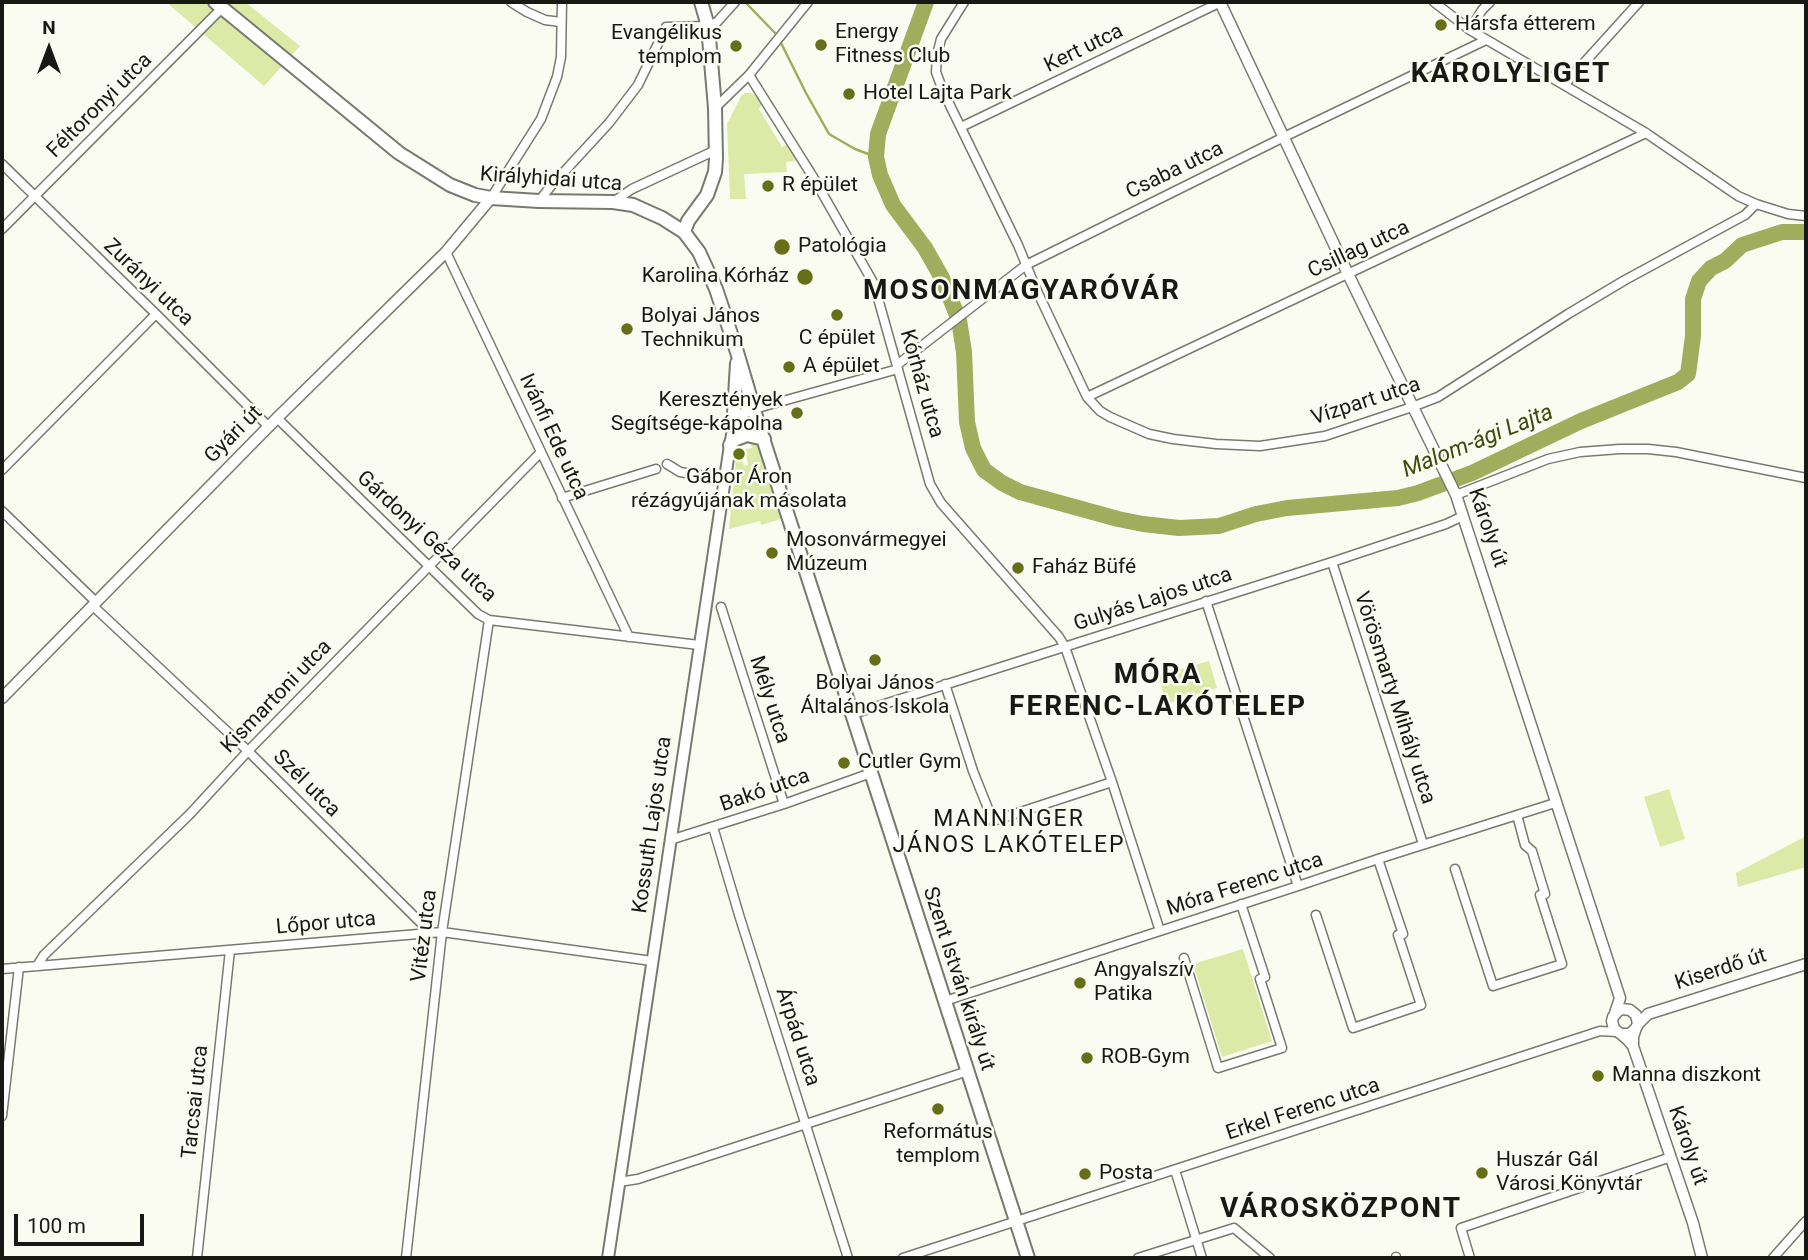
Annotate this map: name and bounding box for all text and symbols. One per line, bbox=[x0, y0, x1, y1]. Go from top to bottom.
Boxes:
place label: Hársfa étterem bbox=[1455, 12, 1596, 38]
north arrow bbox=[14, 14, 84, 84]
text: N bbox=[42, 16, 56, 39]
marker: Hársfa étterem bbox=[1433, 17, 1449, 33]
street label: Kert utca bbox=[1040, 19, 1128, 79]
place label: Energy Fitness Club bbox=[835, 20, 950, 70]
place label: Evangélikus templom bbox=[611, 21, 722, 71]
marker: Energy Fitness Club bbox=[813, 37, 829, 53]
marker: Evangélikus templom bbox=[728, 38, 744, 54]
street label: Féltoronyi utca bbox=[42, 48, 158, 164]
district label: KÁROLYLIGET bbox=[1412, 58, 1610, 92]
place label: Hotel Lajta Park bbox=[863, 81, 1012, 107]
marker: Hotel Lajta Park bbox=[841, 86, 857, 102]
street label: Csaba utca bbox=[1122, 137, 1228, 205]
street label: Királyhidai utca bbox=[479, 162, 623, 198]
place label: R épület bbox=[782, 173, 858, 199]
marker: R épület bbox=[760, 178, 776, 194]
street label: Csillag utca bbox=[1304, 216, 1414, 284]
street label: Zurányi utca bbox=[98, 234, 198, 332]
place label: Patológia bbox=[798, 234, 887, 260]
marker: Patológia bbox=[772, 237, 792, 257]
place label: Karolina Kórház bbox=[642, 264, 789, 290]
marker: Karolina Kórház bbox=[795, 267, 815, 287]
district label: MOSONMAGYARÓVÁR bbox=[865, 275, 1179, 309]
place label: Bolyai János Technikum bbox=[641, 304, 760, 354]
marker: C épület bbox=[829, 307, 845, 323]
marker: Bolyai János Technikum bbox=[619, 321, 635, 337]
place label: C épület bbox=[799, 326, 875, 352]
street label: Kórház utca bbox=[894, 327, 948, 441]
place label: A épület bbox=[803, 354, 880, 380]
marker: A épület bbox=[781, 359, 797, 375]
street label: Ivánfi Ede utca bbox=[513, 370, 593, 504]
street label: Vízpart utca bbox=[1308, 373, 1424, 431]
place label: Keresztények Segítsége-kápolna bbox=[611, 388, 783, 438]
water label: Malom-ági Lajta bbox=[1399, 399, 1557, 485]
street label: Gyári út bbox=[200, 401, 268, 469]
marker: Keresztények Segítsége-kápolna bbox=[789, 405, 805, 421]
marker: Gábor Áron rézágyújának másolata bbox=[731, 446, 747, 462]
place label: Gábor Áron rézágyújának másolata bbox=[631, 465, 847, 515]
street label: Gárdonyi Géza utca bbox=[351, 466, 501, 608]
street label: Károly út bbox=[1462, 485, 1512, 571]
place label: Mosonvármegyei Múzeum bbox=[786, 528, 947, 578]
marker: Mosonvármegyei Múzeum bbox=[764, 545, 780, 561]
place label: Faház Büfé bbox=[1032, 555, 1136, 581]
marker: Faház Büfé bbox=[1010, 560, 1026, 576]
street label: Gulyás Lajos utca bbox=[1071, 563, 1235, 637]
street label: Vörösmarty Mihály utca bbox=[1348, 589, 1440, 807]
street label: Kismartoni utca bbox=[217, 635, 337, 759]
marker: Bolyai János Általános Iskola bbox=[867, 652, 883, 668]
street label: Mély utca bbox=[743, 653, 795, 747]
district label: MÓRA FERENC-LAKÓTELEP bbox=[1011, 659, 1305, 725]
place label: Bolyai János Általános Iskola bbox=[801, 671, 949, 721]
street label: Kossuth Lajos utca bbox=[628, 735, 678, 915]
street label: Szél utca bbox=[267, 745, 345, 823]
place label: Cutler Gym bbox=[858, 750, 961, 776]
marker: Cutler Gym bbox=[836, 755, 852, 771]
street label: Bakó utca bbox=[717, 764, 813, 818]
district label: MANNINGER JÁNOS LAKÓTELEP bbox=[894, 806, 1124, 860]
street label: Móra Ferenc utca bbox=[1164, 848, 1326, 922]
street label: Szent István király út bbox=[916, 884, 1000, 1074]
street label: Vitéz utca bbox=[407, 888, 443, 984]
street label: Lőpor utca bbox=[275, 907, 377, 941]
street label: Kiserdő út bbox=[1672, 943, 1770, 997]
place label: Angyalszív Patika bbox=[1094, 958, 1194, 1008]
marker: Angyalszív Patika bbox=[1072, 975, 1088, 991]
street label: Árpád utca bbox=[769, 985, 825, 1089]
street label: Tarcsai utca bbox=[178, 1044, 214, 1160]
place label: ROB-Gym bbox=[1101, 1045, 1190, 1071]
marker: ROB-Gym bbox=[1079, 1050, 1095, 1066]
place label: Manna diszkont bbox=[1612, 1063, 1761, 1089]
marker: Manna diszkont bbox=[1590, 1068, 1606, 1084]
street label: Erkel Ferenc utca bbox=[1223, 1073, 1383, 1147]
marker: Református templom bbox=[930, 1101, 946, 1117]
street label: Károly út bbox=[1662, 1103, 1712, 1189]
place label: Református templom bbox=[883, 1120, 993, 1170]
place label: Huszár Gál Városi Könyvtár bbox=[1496, 1148, 1642, 1198]
place label: Posta bbox=[1099, 1161, 1153, 1187]
marker: Huszár Gál Városi Könyvtár bbox=[1474, 1165, 1490, 1181]
marker: Posta bbox=[1077, 1166, 1093, 1182]
district label: VÁROSKÖZPONT bbox=[1222, 1193, 1460, 1227]
scale bar bbox=[18, 1200, 147, 1244]
text: 100 m bbox=[27, 1214, 86, 1238]

